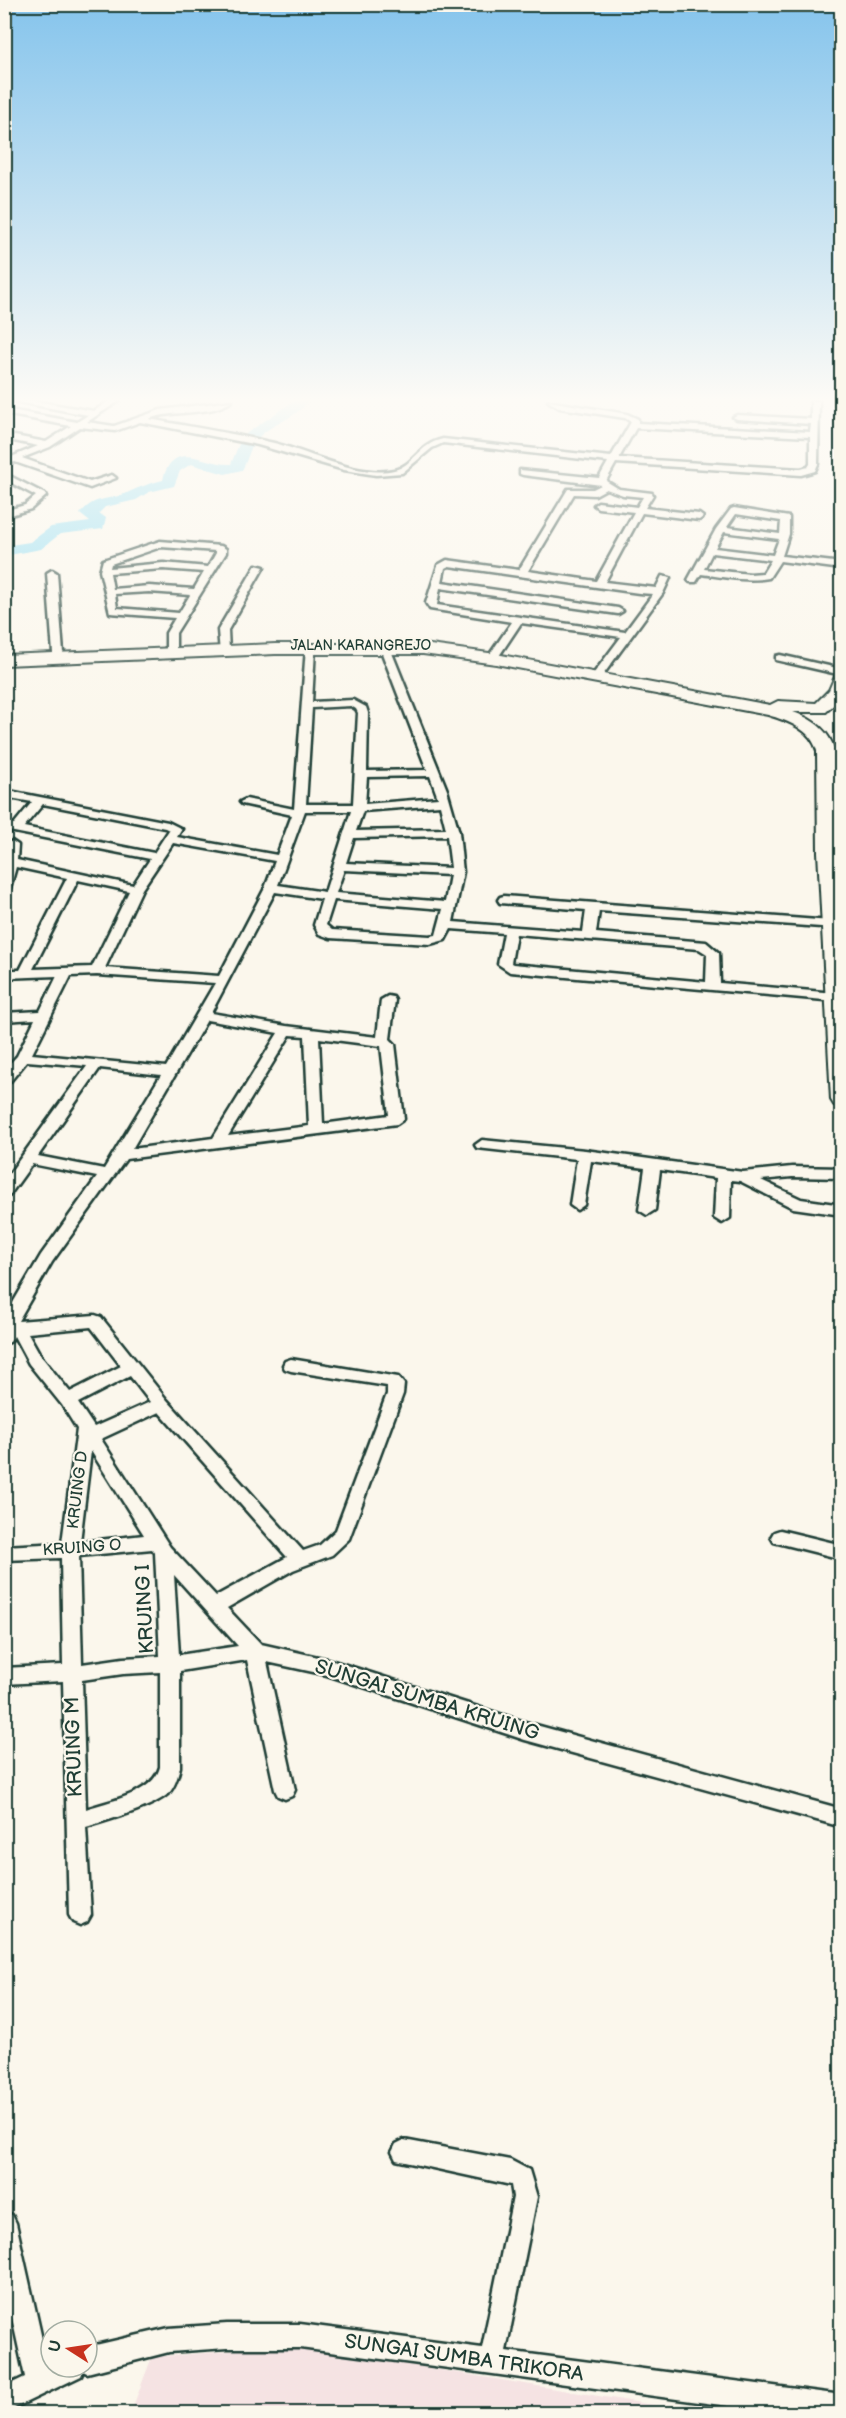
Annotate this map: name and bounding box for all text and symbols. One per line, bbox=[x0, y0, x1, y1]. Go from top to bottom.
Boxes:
street label: JALAN KARANGREJO bbox=[291, 637, 432, 654]
street label: KRUING D bbox=[64, 1450, 92, 1530]
street label: KRUING O bbox=[42, 1536, 122, 1560]
street label: KRUING I bbox=[131, 1564, 159, 1654]
street label: SUNGAI SUMBA KRUING bbox=[312, 1654, 542, 1746]
street label: KRUING M bbox=[60, 1696, 88, 1798]
north arrow bbox=[39, 2319, 99, 2379]
street label: SUNGAI SUMBA TRIKORA bbox=[343, 2329, 586, 2387]
text: U bbox=[45, 2339, 66, 2354]

